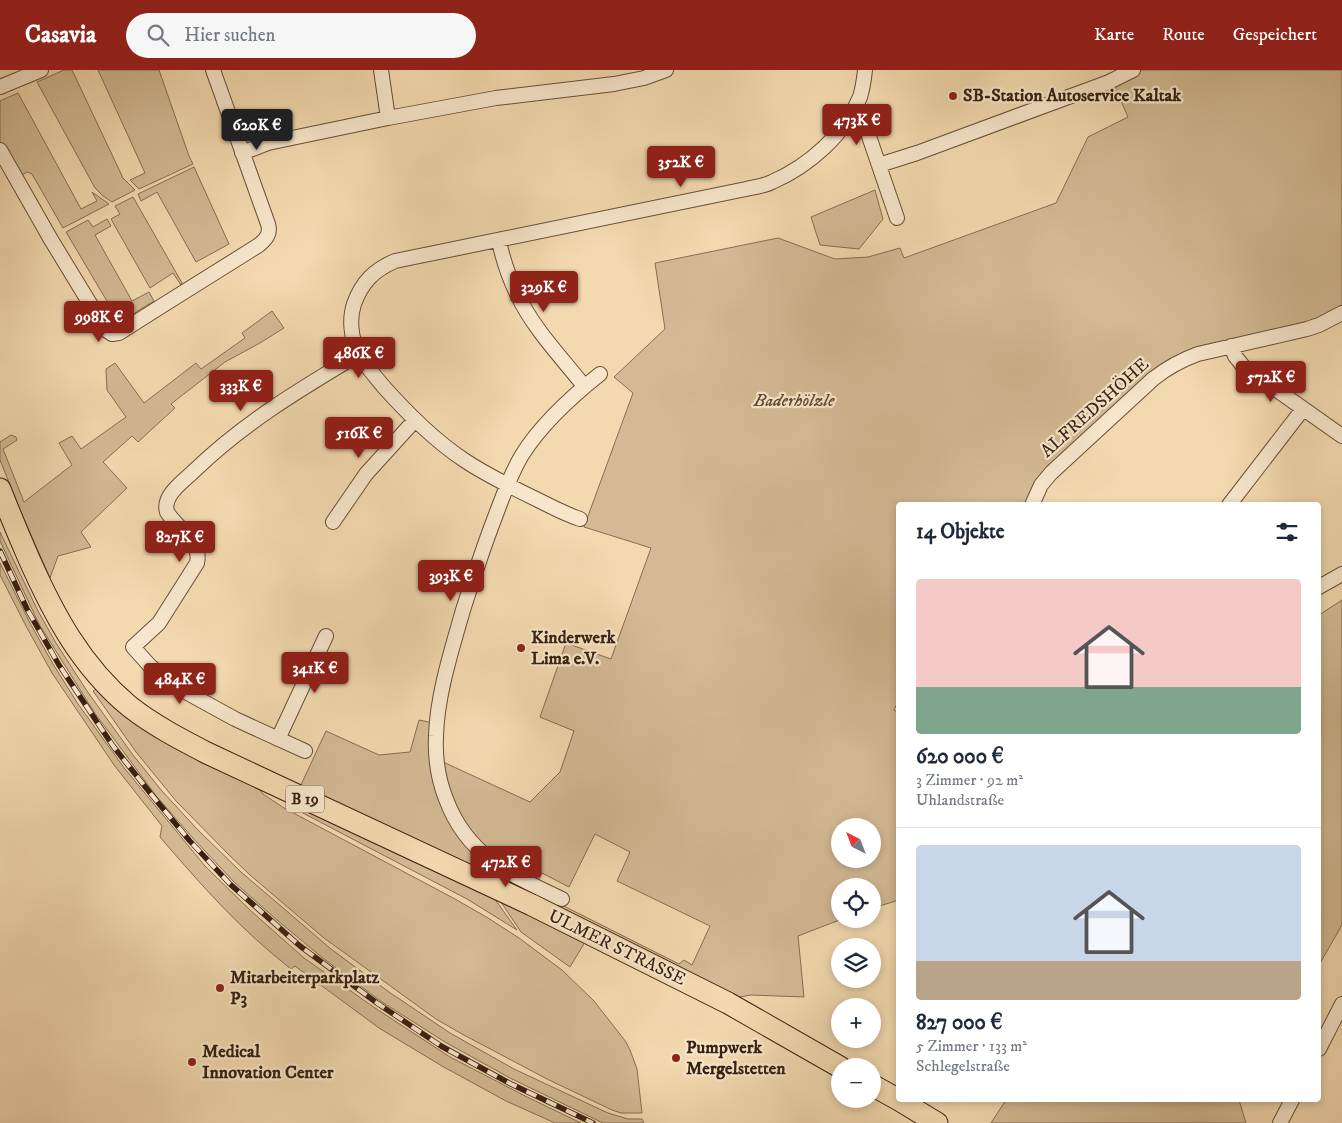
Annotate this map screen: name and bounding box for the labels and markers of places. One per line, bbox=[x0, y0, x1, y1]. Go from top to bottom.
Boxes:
place label: SB-Station Autoservice Kaltak bbox=[963, 85, 1182, 107]
marker: SB-Station Autoservice Kaltak bbox=[947, 90, 959, 102]
pin: 473K € bbox=[816, 104, 898, 146]
pin: 620K € bbox=[216, 108, 298, 151]
pin: 352K € bbox=[640, 146, 722, 188]
pin: 329K € bbox=[503, 270, 585, 313]
pin: 998K € bbox=[58, 300, 140, 343]
pin: 486K € bbox=[318, 336, 400, 379]
pin: 572K € bbox=[1230, 360, 1312, 403]
pin: 333K € bbox=[200, 370, 282, 412]
pin: 516K € bbox=[318, 416, 400, 459]
pin: 827K € bbox=[139, 520, 221, 563]
pin: 393K € bbox=[410, 560, 492, 602]
place label: Kinderwerk Lima e.V. bbox=[531, 627, 616, 670]
marker: Kinderwerk Lima e.V. bbox=[515, 642, 527, 654]
pin: 341K € bbox=[274, 652, 356, 694]
pin: 484K € bbox=[139, 662, 221, 705]
pin: 472K € bbox=[465, 846, 547, 888]
place label: Mitarbeiterparkplatz P3 bbox=[230, 967, 379, 1010]
marker: Mitarbeiterparkplatz P3 bbox=[214, 982, 226, 994]
place label: Pumpwerk Mergelstetten bbox=[686, 1037, 786, 1080]
place label: Medical Innovation Center bbox=[202, 1041, 334, 1084]
marker: Pumpwerk Mergelstetten bbox=[670, 1052, 682, 1064]
marker: Medical Innovation Center bbox=[186, 1056, 198, 1068]

